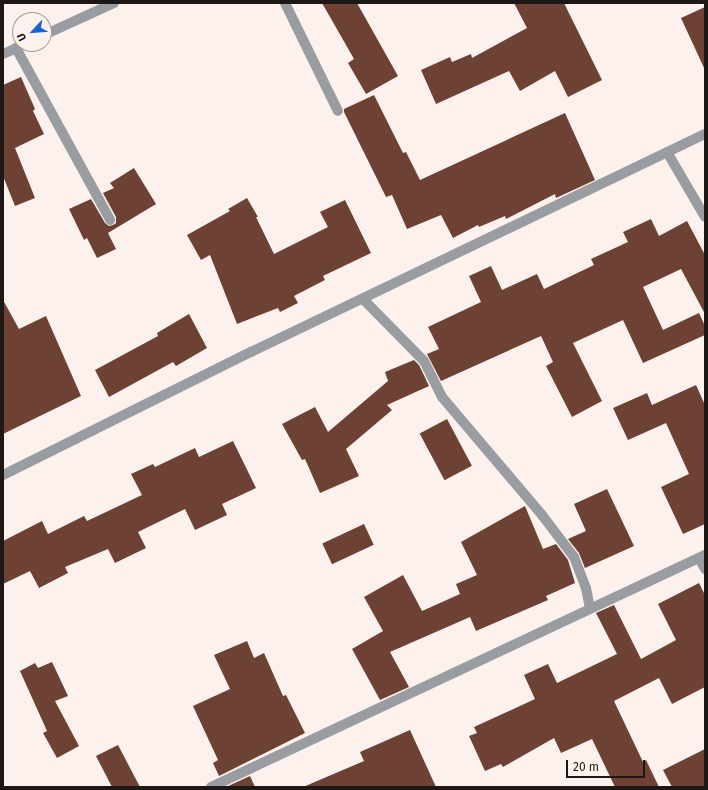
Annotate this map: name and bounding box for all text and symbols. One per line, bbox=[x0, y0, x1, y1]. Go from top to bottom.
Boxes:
north arrow bbox=[12, 12, 52, 52]
text: U bbox=[14, 31, 29, 43]
scale bar bbox=[568, 752, 647, 778]
text: 20 m bbox=[573, 760, 599, 774]

